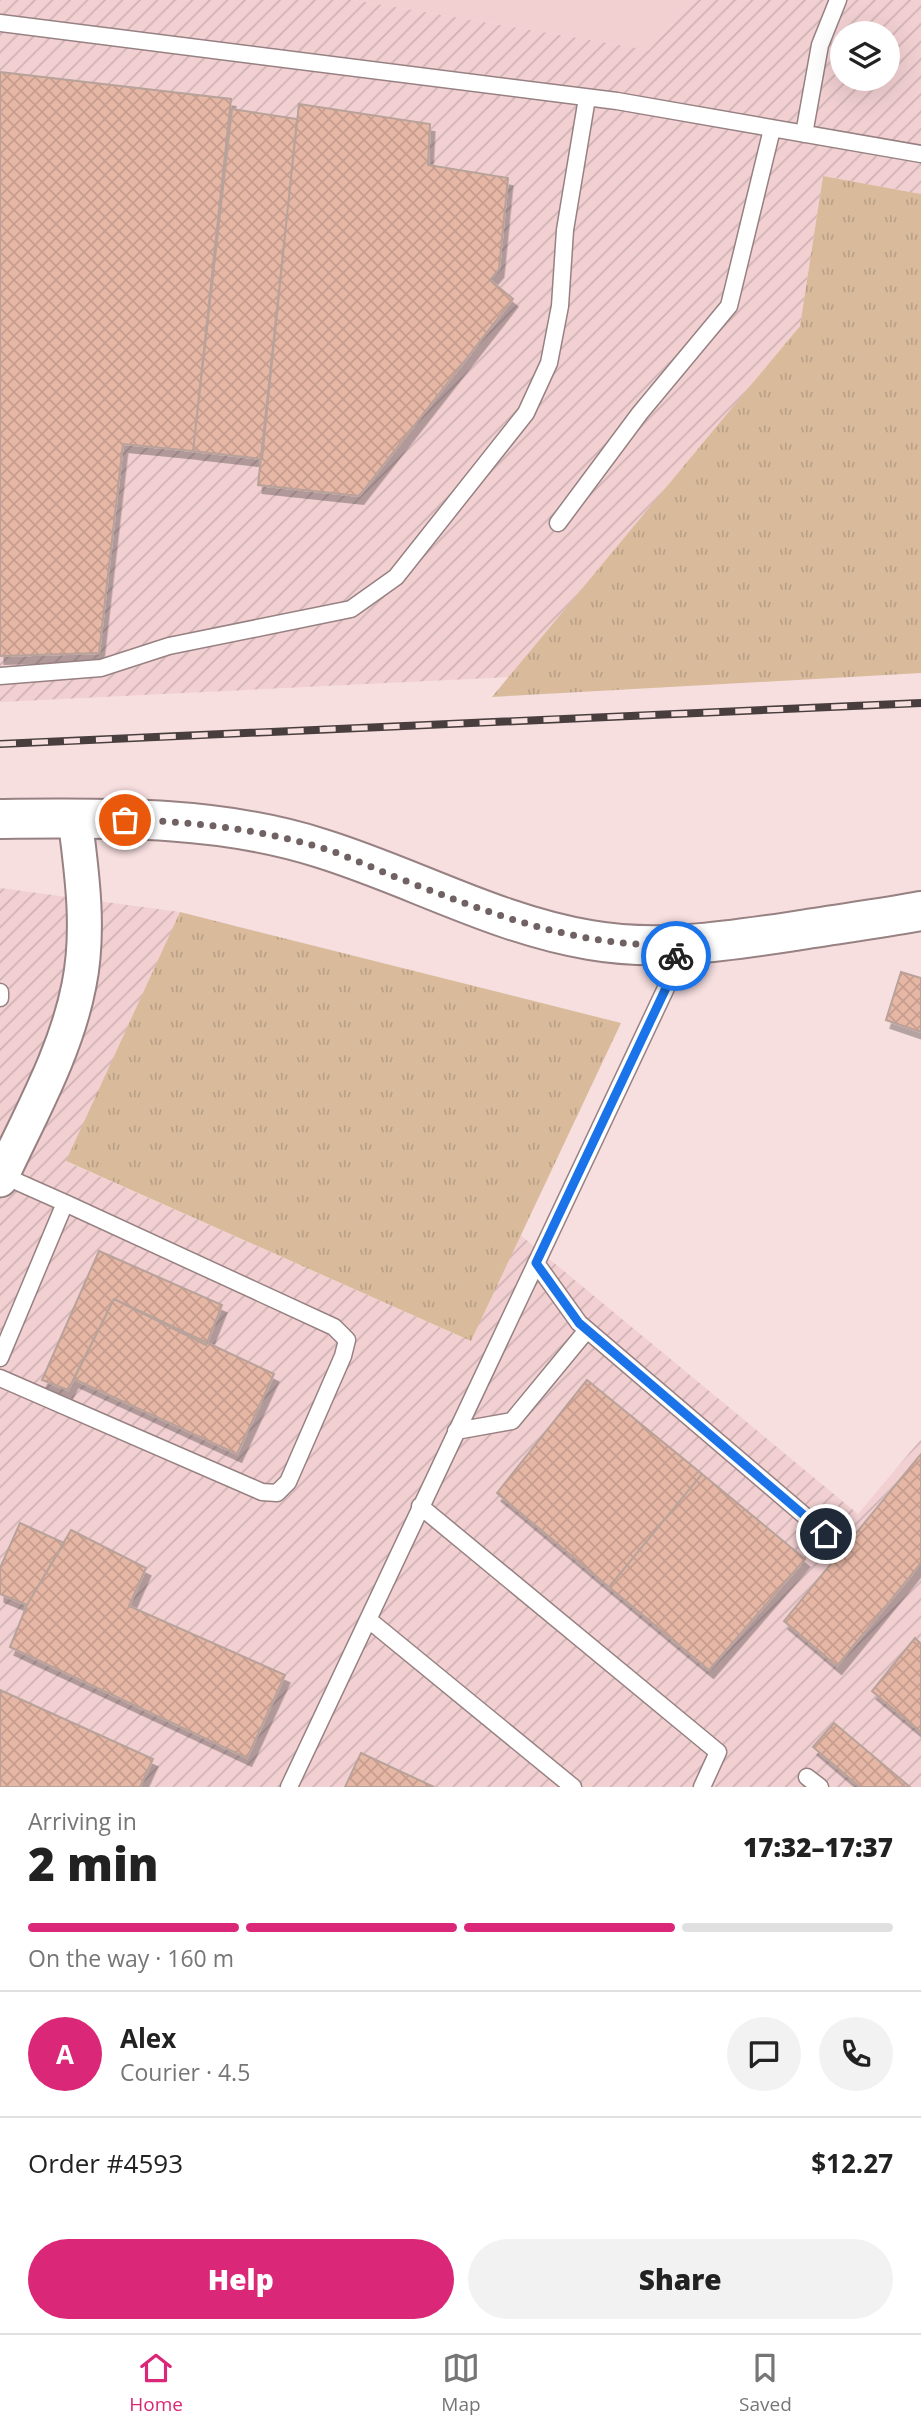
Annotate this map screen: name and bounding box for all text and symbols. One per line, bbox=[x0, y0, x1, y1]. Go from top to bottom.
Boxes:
map controls bbox=[830, 21, 900, 91]
button: layers bbox=[830, 21, 900, 91]
pin bbox=[95, 790, 155, 850]
icon: bag bbox=[106, 801, 144, 839]
courier bbox=[641, 921, 711, 991]
icon: bike bbox=[657, 937, 695, 975]
pin bbox=[796, 1504, 856, 1564]
icon: home bbox=[807, 1515, 845, 1553]
text: Arriving in bbox=[28, 1805, 137, 1837]
text: 17:32–17:37 bbox=[743, 1829, 893, 1865]
text: 2 min bbox=[28, 1832, 159, 1894]
text: On the way · 160 m bbox=[28, 1942, 234, 1974]
button: chat bbox=[727, 2017, 801, 2091]
button: phone bbox=[819, 2017, 893, 2091]
text: Alex bbox=[120, 2020, 176, 2056]
text: A bbox=[56, 2036, 74, 2072]
text: Courier · 4.5 bbox=[120, 2056, 250, 2088]
text: Order #4593 bbox=[28, 2145, 183, 2181]
text: $12.27 bbox=[811, 2145, 893, 2181]
button: Help bbox=[28, 2239, 454, 2319]
button: Share bbox=[468, 2239, 893, 2319]
tab: Home bbox=[129, 2349, 183, 2417]
tab: Map bbox=[441, 2349, 481, 2417]
tab: Saved bbox=[739, 2349, 792, 2417]

